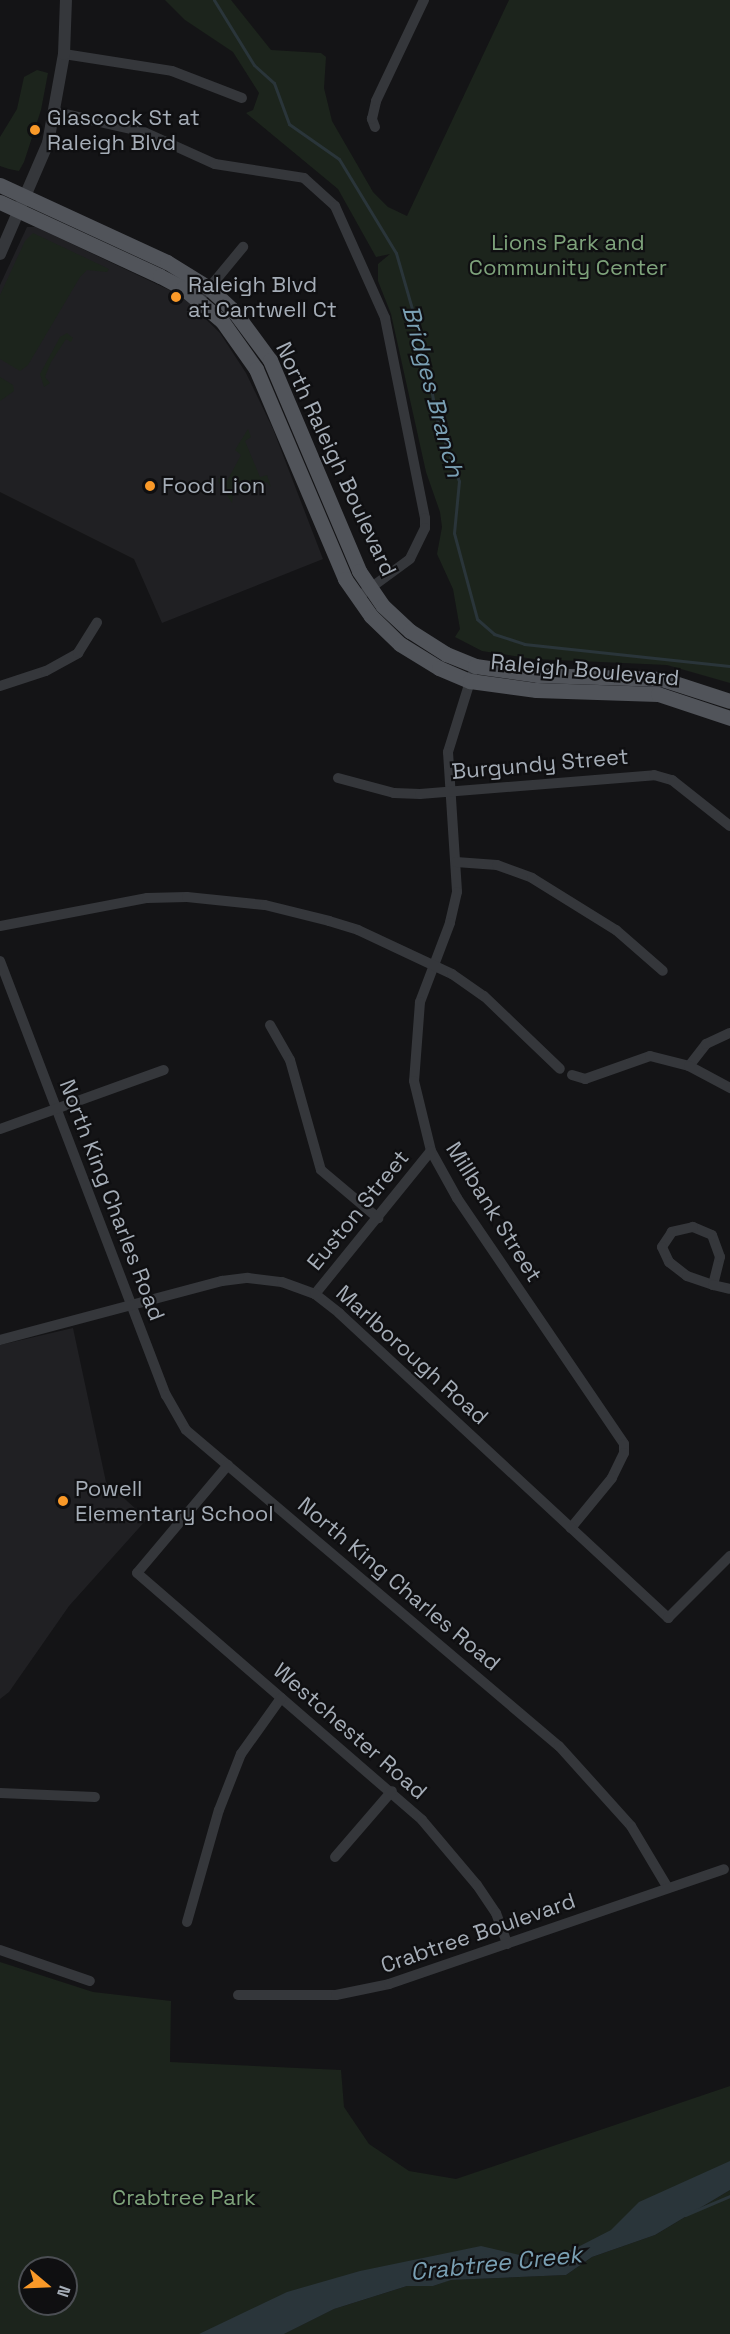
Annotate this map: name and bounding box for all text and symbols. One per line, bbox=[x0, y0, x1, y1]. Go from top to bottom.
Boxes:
place label: Glascock St at Raleigh Blvd bbox=[47, 104, 200, 156]
marker: Glascock St at Raleigh Blvd bbox=[28, 123, 42, 137]
park label: Lions Park and Community Center bbox=[469, 229, 667, 280]
place label: Raleigh Blvd at Cantwell Ct bbox=[188, 271, 337, 322]
marker: Raleigh Blvd at Cantwell Ct bbox=[169, 290, 183, 304]
water label: Bridges Branch bbox=[396, 302, 470, 480]
street label: North Raleigh Boulevard bbox=[270, 338, 402, 580]
place label: Food Lion bbox=[162, 473, 265, 499]
marker: Food Lion bbox=[143, 479, 157, 493]
street label: Raleigh Boulevard bbox=[490, 649, 680, 691]
street label: Burgundy Street bbox=[450, 743, 630, 785]
street label: North King Charles Road bbox=[54, 1076, 170, 1324]
street label: Millbank Street bbox=[440, 1137, 548, 1287]
street label: Euston Street bbox=[302, 1145, 414, 1275]
street label: Marlborough Road bbox=[331, 1280, 493, 1430]
place label: Powell Elementary School bbox=[75, 1475, 274, 1526]
street label: North King Charles Road bbox=[292, 1492, 506, 1676]
marker: Powell Elementary School bbox=[56, 1494, 70, 1508]
street label: Westchester Road bbox=[268, 1657, 432, 1805]
street label: Crabtree Boulevard bbox=[377, 1887, 579, 1979]
park label: Crabtree Park bbox=[112, 2185, 256, 2211]
water label: Crabtree Creek bbox=[409, 2240, 583, 2286]
north arrow bbox=[18, 2256, 78, 2316]
text: N bbox=[52, 2283, 75, 2300]

